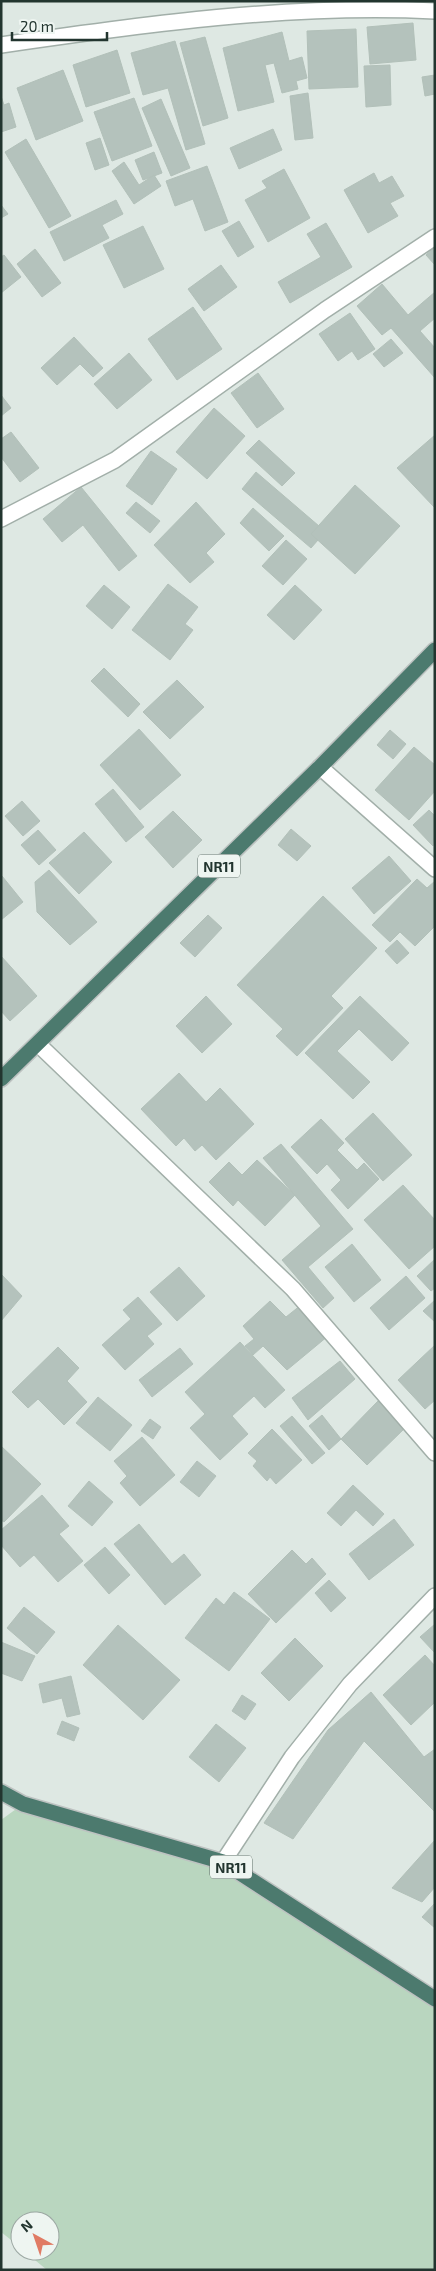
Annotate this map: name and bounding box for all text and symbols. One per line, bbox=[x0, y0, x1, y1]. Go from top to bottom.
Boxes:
scale bar bbox=[12, 10, 108, 42]
text: 20 m bbox=[20, 17, 54, 35]
road number: NR11 bbox=[198, 854, 240, 878]
road number: NR11 bbox=[210, 1855, 252, 1878]
north arrow bbox=[10, 2211, 60, 2261]
text: N bbox=[17, 2216, 36, 2235]

